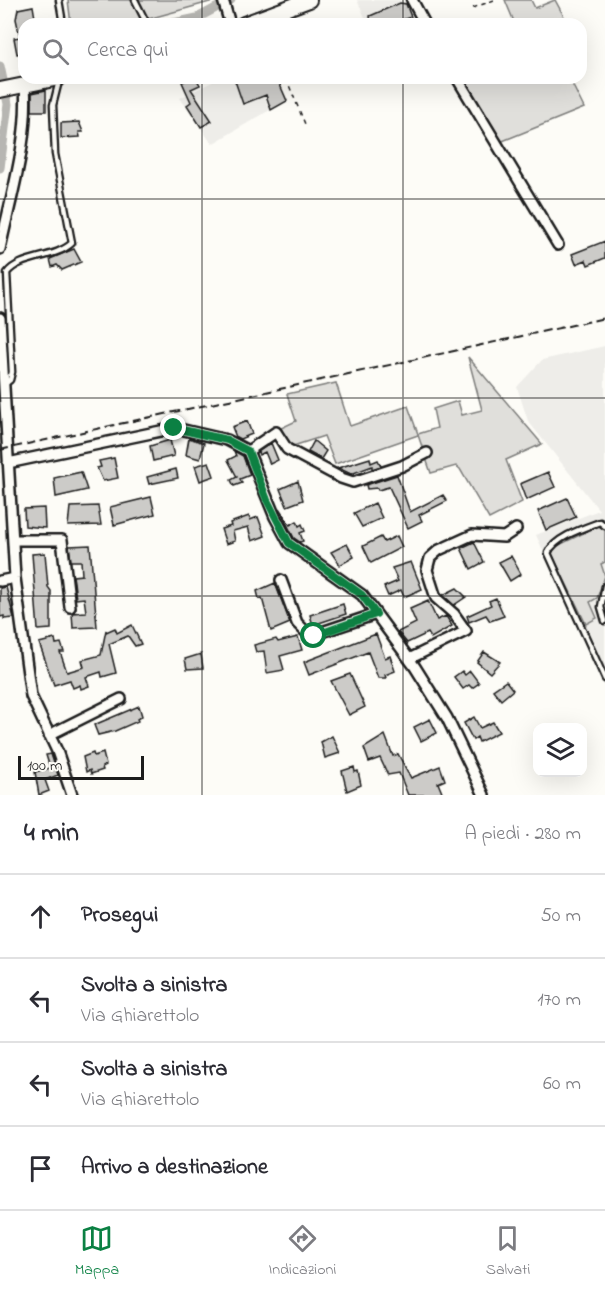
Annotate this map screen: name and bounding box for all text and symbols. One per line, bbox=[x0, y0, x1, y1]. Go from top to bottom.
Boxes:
search box bbox=[18, 18, 587, 84]
icon: search bbox=[39, 35, 72, 68]
text: Cerca qui bbox=[87, 35, 169, 67]
route end bbox=[160, 414, 186, 440]
route start bbox=[300, 622, 326, 648]
map controls bbox=[533, 723, 587, 777]
button: layers bbox=[533, 723, 587, 777]
scale bar bbox=[18, 753, 144, 780]
text: 100 m bbox=[27, 754, 62, 778]
text: 4 min bbox=[24, 815, 79, 853]
text: A piedi · 280 m bbox=[465, 820, 581, 849]
icon: ahead bbox=[24, 900, 57, 933]
text: Prosegui bbox=[81, 900, 158, 932]
text: 50 m bbox=[540, 902, 581, 931]
text: Svolta a sinistra bbox=[81, 970, 228, 1002]
icon: left bbox=[24, 984, 57, 1017]
text: 170 m bbox=[537, 986, 581, 1015]
text: Via Ghiarettolo bbox=[81, 1002, 199, 1031]
text: Svolta a sinistra bbox=[81, 1054, 228, 1086]
icon: left bbox=[24, 1068, 57, 1101]
text: 60 m bbox=[543, 1070, 581, 1099]
text: Via Ghiarettolo bbox=[81, 1086, 199, 1115]
icon: arrive bbox=[24, 1152, 57, 1185]
text: Arrivo a destinazione bbox=[81, 1152, 268, 1184]
tab: Mappa bbox=[75, 1222, 119, 1282]
tab: Indicazioni bbox=[268, 1222, 336, 1282]
tab: Salvati bbox=[486, 1222, 530, 1282]

